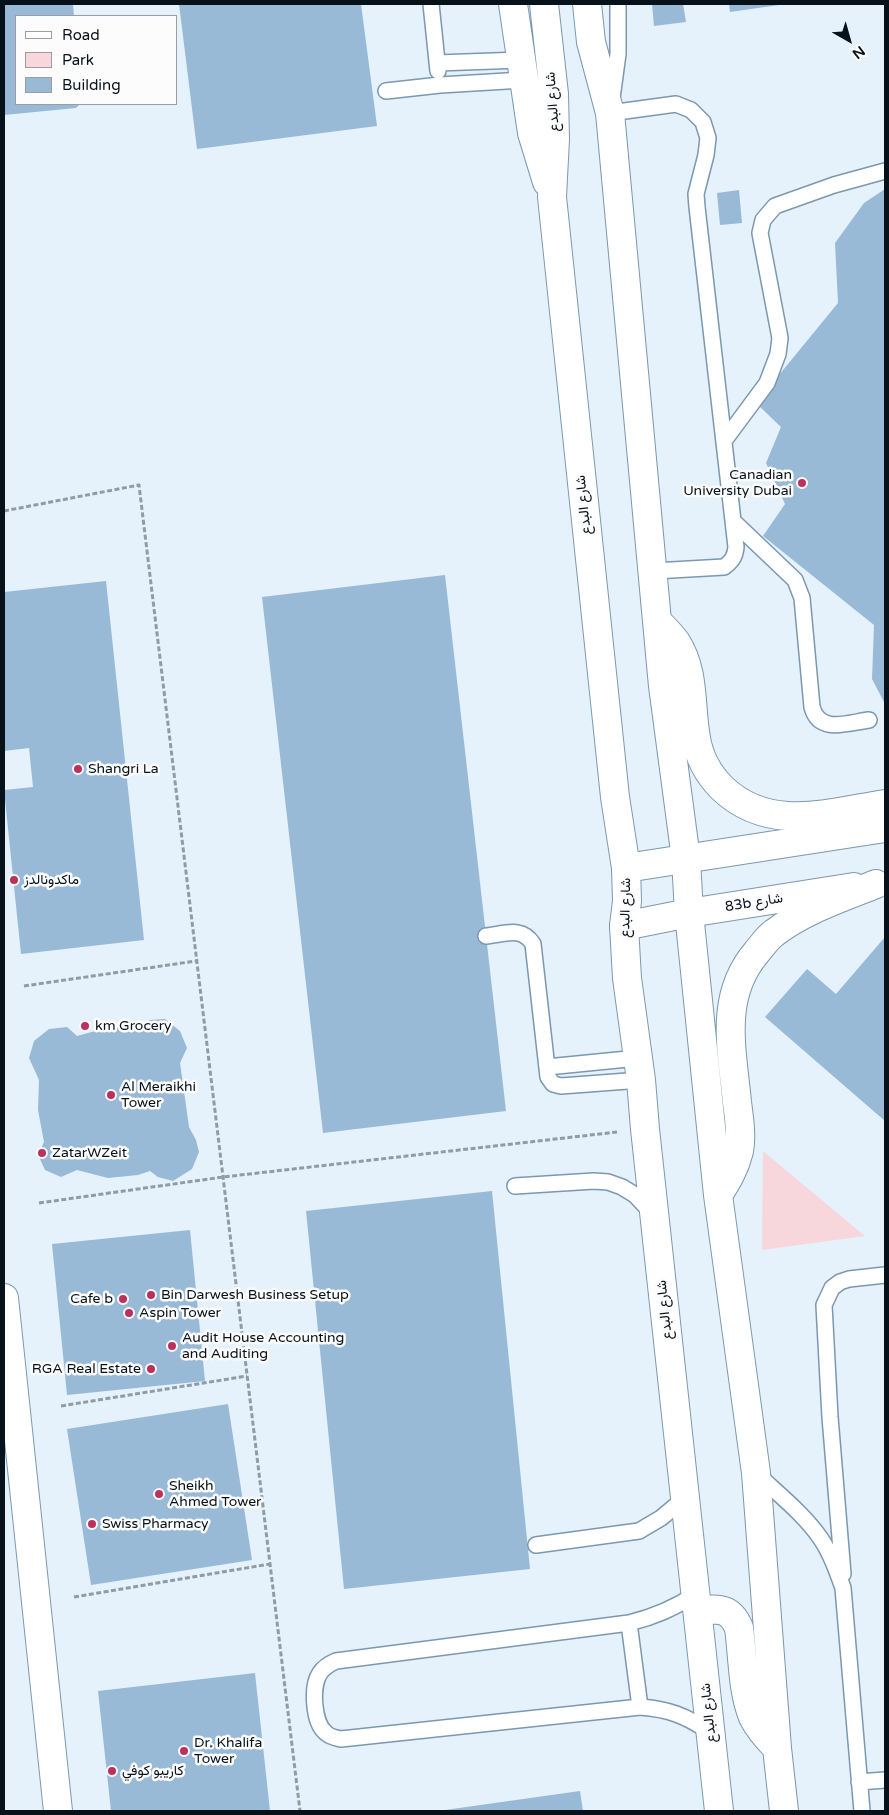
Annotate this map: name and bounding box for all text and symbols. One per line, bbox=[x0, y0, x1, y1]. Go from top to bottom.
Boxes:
legend bbox=[15, 15, 178, 105]
north arrow bbox=[824, 15, 874, 65]
text: Road bbox=[62, 26, 100, 44]
text: N bbox=[849, 42, 868, 62]
text: Park bbox=[62, 51, 94, 69]
street label: شارع البدع bbox=[543, 71, 563, 133]
text: Building bbox=[62, 76, 121, 94]
place label: Canadian University Dubai bbox=[683, 467, 792, 500]
street label: شارع البدع bbox=[573, 474, 595, 536]
marker: Canadian University Dubai bbox=[796, 477, 808, 489]
place label: Shangri La bbox=[88, 761, 159, 777]
marker: Shangri La bbox=[72, 763, 84, 775]
place label: ماكدونالدز bbox=[24, 872, 79, 888]
marker: ماكدونالدز bbox=[8, 874, 20, 886]
street label: شارع البدع bbox=[617, 878, 635, 938]
street label: 83b شارع bbox=[724, 890, 784, 916]
place label: km Grocery bbox=[95, 1018, 172, 1034]
marker: km Grocery bbox=[79, 1020, 91, 1032]
place label: Al Meraikhi Tower bbox=[121, 1079, 196, 1112]
marker: Al Meraikhi Tower bbox=[105, 1089, 117, 1101]
place label: ZatarWZeit bbox=[52, 1145, 127, 1161]
marker: ZatarWZeit bbox=[36, 1147, 48, 1159]
street label: شارع البدع bbox=[654, 1279, 676, 1341]
place label: Bin Darwesh Business Setup bbox=[161, 1287, 349, 1303]
marker: Bin Darwesh Business Setup bbox=[145, 1289, 157, 1301]
place label: Cafe b bbox=[70, 1291, 113, 1307]
marker: Cafe b bbox=[117, 1293, 129, 1305]
place label: Aspin Tower bbox=[139, 1305, 221, 1321]
marker: Aspin Tower bbox=[123, 1307, 135, 1319]
place label: Audit House Accounting and Auditing bbox=[182, 1330, 344, 1362]
marker: Audit House Accounting and Auditing bbox=[166, 1340, 178, 1352]
place label: RGA Real Estate bbox=[32, 1361, 141, 1377]
marker: RGA Real Estate bbox=[145, 1363, 157, 1375]
place label: Sheikh Ahmed Tower bbox=[169, 1478, 261, 1510]
marker: Sheikh Ahmed Tower bbox=[153, 1488, 165, 1500]
place label: Swiss Pharmacy bbox=[102, 1516, 209, 1532]
marker: Swiss Pharmacy bbox=[86, 1518, 98, 1530]
street label: شارع البدع bbox=[698, 1682, 720, 1744]
place label: Dr. Khalifa Tower bbox=[194, 1735, 262, 1768]
marker: Dr. Khalifa Tower bbox=[178, 1745, 190, 1757]
place label: كاريبو كوفي bbox=[122, 1763, 184, 1779]
marker: كاريبو كوفي bbox=[106, 1765, 118, 1777]

